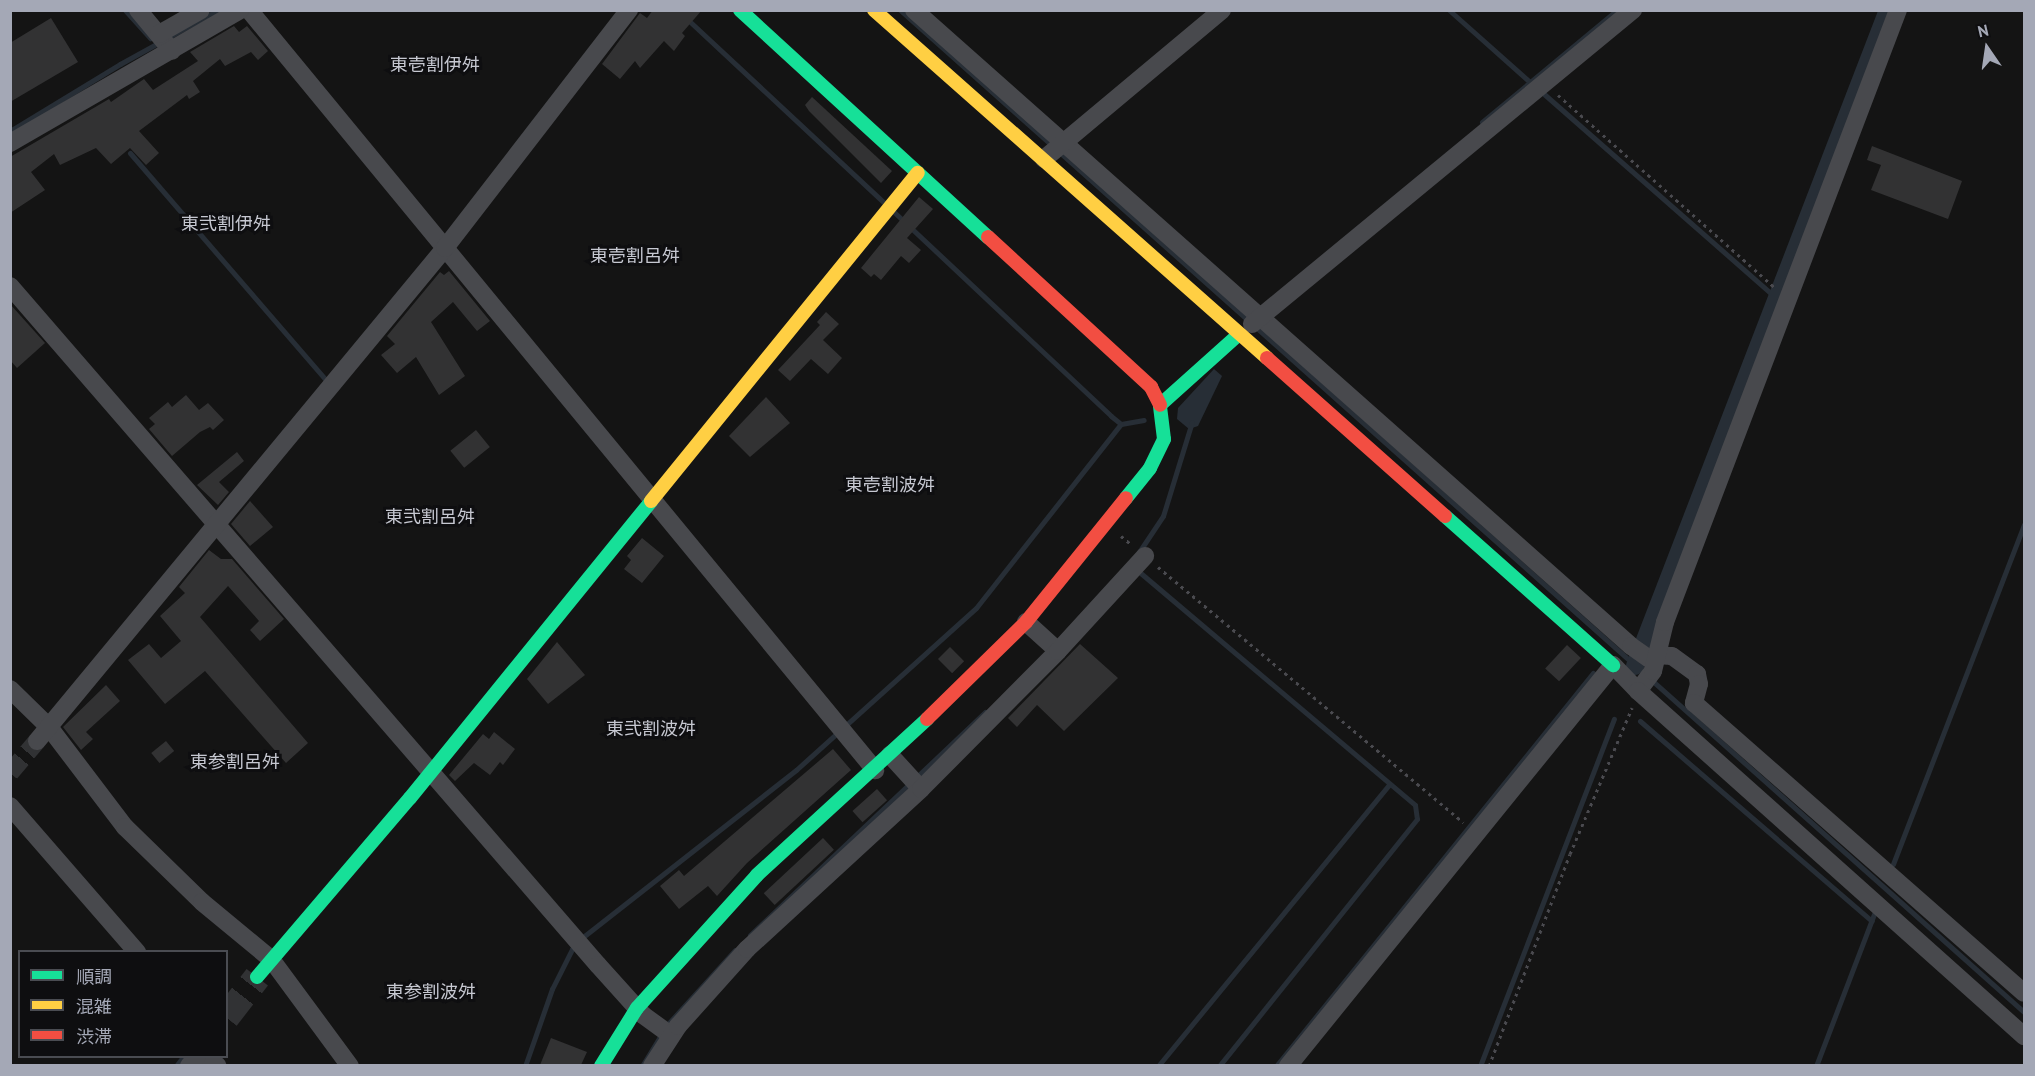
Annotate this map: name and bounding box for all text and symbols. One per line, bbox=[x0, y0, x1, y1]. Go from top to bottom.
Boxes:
north arrow bbox=[1957, 18, 2017, 78]
text: N bbox=[1976, 20, 1990, 41]
district label: 東壱割伊舛 bbox=[390, 54, 480, 76]
district label: 東弐割伊舛 bbox=[181, 213, 271, 235]
district label: 東壱割呂舛 bbox=[590, 245, 680, 267]
district label: 東壱割波舛 bbox=[845, 474, 935, 496]
district label: 東弐割呂舛 bbox=[385, 506, 475, 528]
district label: 東弐割波舛 bbox=[606, 718, 696, 740]
district label: 東参割呂舛 bbox=[190, 751, 280, 773]
legend bbox=[18, 950, 228, 1058]
text: 順調 bbox=[76, 965, 112, 988]
district label: 東参割波舛 bbox=[386, 981, 476, 1003]
text: 混雑 bbox=[76, 995, 112, 1018]
text: 渋滞 bbox=[76, 1025, 112, 1048]

